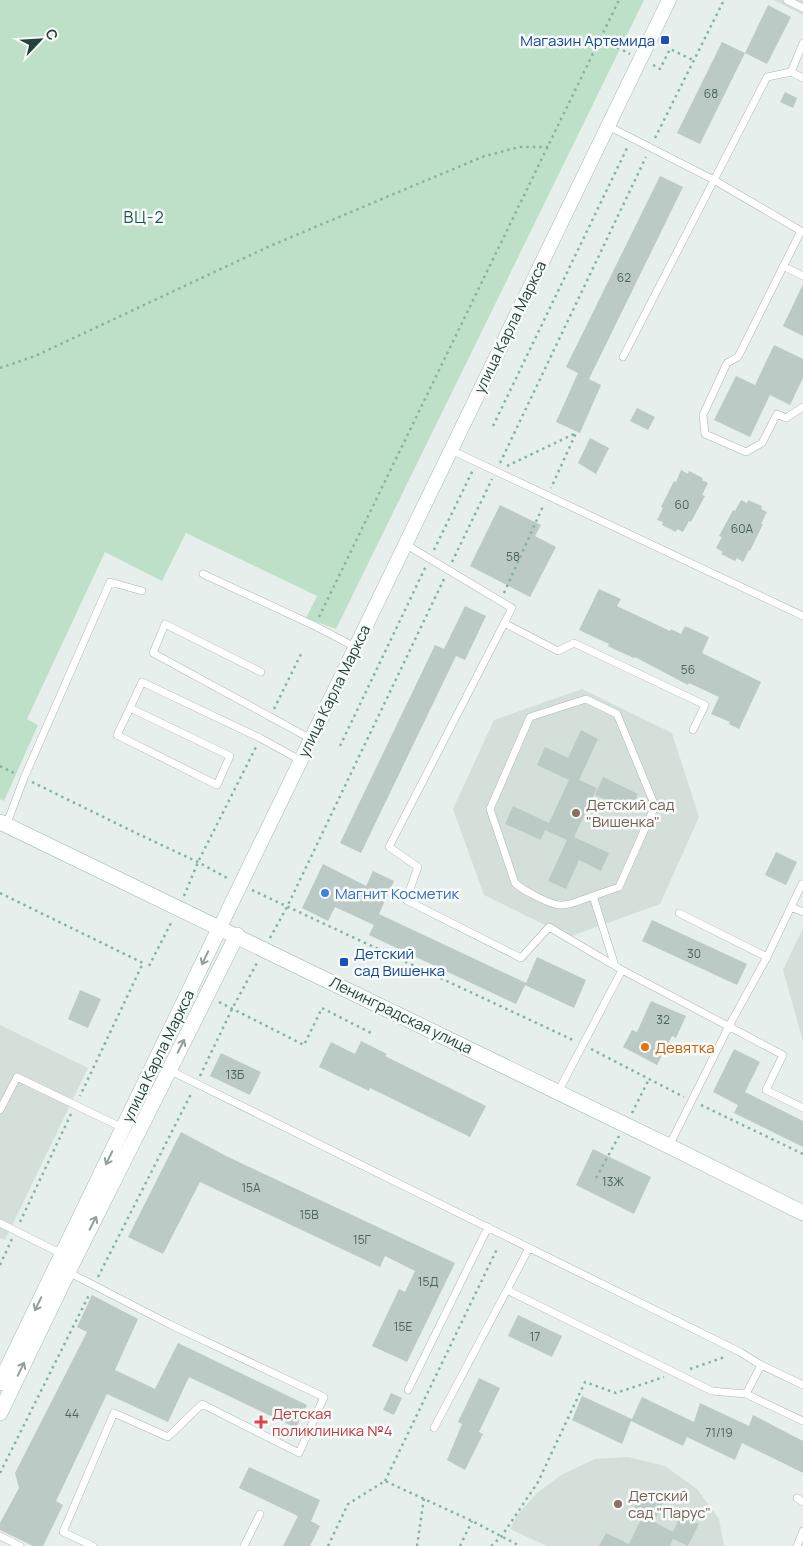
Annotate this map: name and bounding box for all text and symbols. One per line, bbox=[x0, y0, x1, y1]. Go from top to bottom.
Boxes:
north arrow bbox=[15, 15, 65, 65]
text: С bbox=[41, 26, 63, 43]
place label: Магазин Артемида bbox=[520, 30, 655, 51]
marker: Магазин Артемида bbox=[659, 34, 671, 46]
house number: 68 bbox=[704, 85, 718, 102]
district label: ВЦ-2 bbox=[123, 206, 165, 228]
street label: улица Карла Маркса bbox=[469, 257, 551, 397]
house number: 62 bbox=[617, 269, 631, 286]
house number: 60 bbox=[675, 496, 689, 513]
house number: 60А bbox=[731, 520, 754, 537]
house number: 58 bbox=[506, 548, 520, 565]
street label: улица Карла Маркса bbox=[293, 621, 375, 761]
house number: 56 bbox=[681, 661, 695, 678]
place label: Детский сад "Вишенка" bbox=[586, 794, 675, 832]
marker: Детский сад "Вишенка" bbox=[570, 807, 582, 819]
place label: Магнит Косметик bbox=[335, 883, 460, 904]
marker: Магнит Косметик bbox=[319, 887, 331, 899]
place label: Детский сад Вишенка bbox=[354, 943, 445, 981]
house number: 30 bbox=[687, 945, 701, 962]
one-way arrow bbox=[199, 950, 209, 965]
marker: Детский сад Вишенка bbox=[338, 956, 350, 968]
street label: Ленинградская улица bbox=[326, 971, 476, 1059]
street label: улица Карла Маркса bbox=[117, 986, 199, 1126]
house number: 32 bbox=[656, 1011, 670, 1028]
place label: Девятка bbox=[655, 1037, 715, 1058]
one-way arrow bbox=[177, 1039, 186, 1054]
marker: Девятка bbox=[639, 1041, 651, 1053]
house number: 13Б bbox=[226, 1066, 244, 1083]
one-way arrow bbox=[104, 1150, 114, 1165]
house number: 13Ж bbox=[602, 1173, 624, 1190]
house number: 15А bbox=[241, 1179, 261, 1196]
house number: 15В bbox=[300, 1206, 318, 1223]
one-way arrow bbox=[89, 1216, 98, 1231]
house number: 15Г bbox=[353, 1231, 372, 1248]
house number: 15Д bbox=[418, 1273, 438, 1290]
one-way arrow bbox=[33, 1296, 42, 1311]
house number: 15Е bbox=[394, 1318, 412, 1335]
house number: 17 bbox=[530, 1328, 540, 1345]
one-way arrow bbox=[17, 1362, 26, 1377]
place label: Детская поликлиника №4 bbox=[272, 1403, 393, 1441]
house number: 44 bbox=[65, 1405, 79, 1422]
marker: Детская поликлиника №4 bbox=[254, 1415, 268, 1429]
house number: 71/19 bbox=[705, 1424, 733, 1441]
place label: Детский сад "Парус" bbox=[628, 1485, 711, 1523]
marker: Детский сад "Парус" bbox=[612, 1498, 624, 1510]

